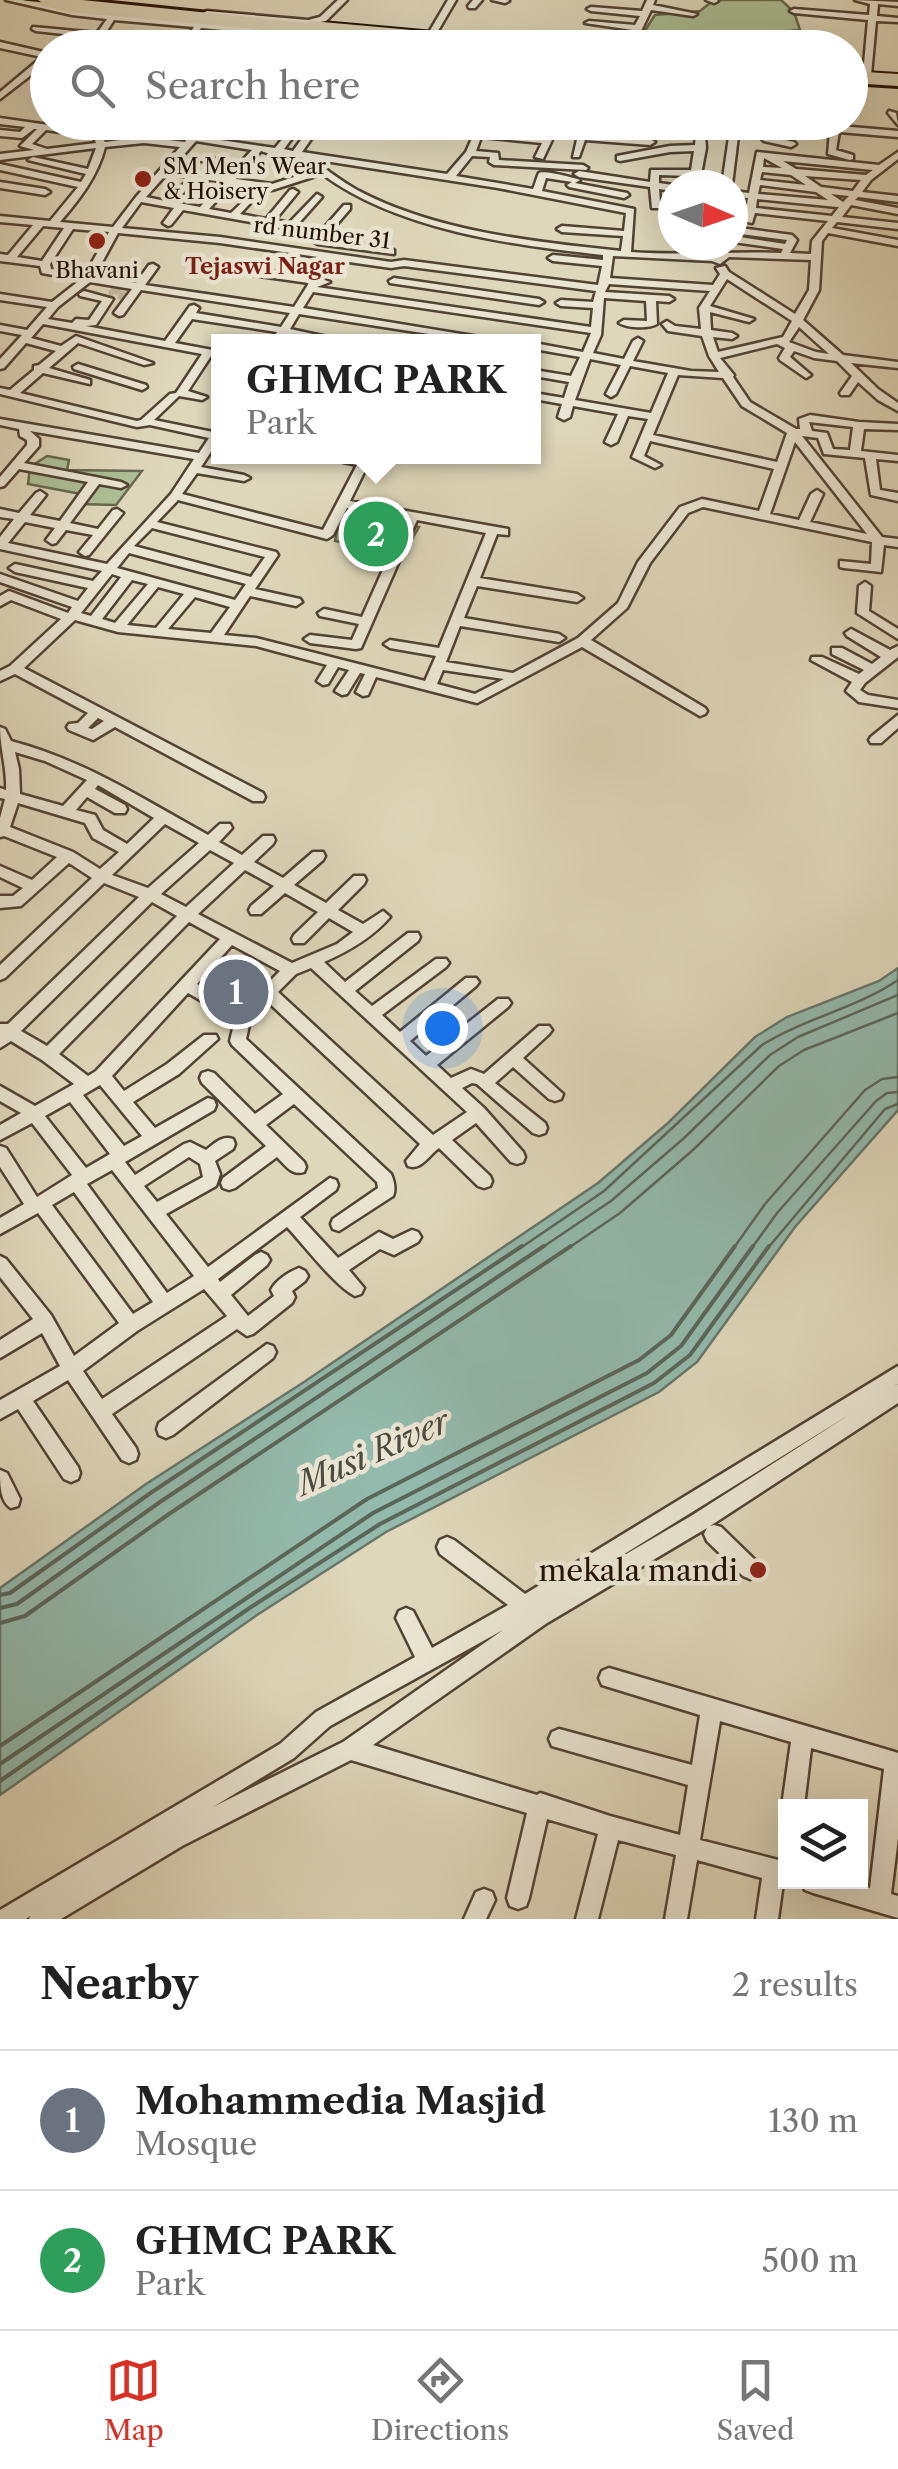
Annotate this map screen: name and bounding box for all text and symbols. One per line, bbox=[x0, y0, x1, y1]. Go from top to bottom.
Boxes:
search box bbox=[30, 30, 868, 140]
icon: search bbox=[65, 58, 120, 113]
text: Search here bbox=[145, 62, 360, 109]
place label: SM Men's Wear & Hoisery bbox=[163, 153, 326, 205]
marker: SM Men's Wear & Hoisery bbox=[132, 168, 154, 190]
north arrow bbox=[658, 170, 748, 260]
street label: rd number 31 bbox=[252, 211, 392, 255]
marker: Bhavani bbox=[86, 230, 108, 252]
district label: Tejaswi Nagar bbox=[185, 253, 345, 280]
place label: Bhavani bbox=[55, 257, 139, 284]
popup bbox=[211, 334, 541, 464]
text: GHMC PARK bbox=[246, 356, 506, 403]
text: Park bbox=[246, 403, 316, 442]
pin: 2 bbox=[344, 496, 408, 572]
pin: 1 bbox=[204, 954, 268, 1030]
your location bbox=[417, 1003, 468, 1054]
water label: Musi River bbox=[287, 1400, 457, 1505]
place label: mekala mandi bbox=[538, 1552, 738, 1589]
marker: mekala mandi bbox=[747, 1559, 769, 1581]
map controls bbox=[778, 1799, 868, 1889]
button: layers bbox=[778, 1799, 868, 1889]
text: Nearby bbox=[40, 1958, 198, 2010]
text: 2 results bbox=[732, 1965, 858, 2004]
text: Mohammedia Masjid bbox=[135, 2077, 546, 2124]
text: 1 bbox=[65, 2101, 80, 2140]
text: 130 m bbox=[768, 2101, 858, 2140]
text: Mosque bbox=[135, 2124, 257, 2163]
text: GHMC PARK bbox=[135, 2217, 395, 2264]
text: 2 bbox=[63, 2241, 82, 2280]
text: 500 m bbox=[762, 2241, 858, 2280]
text: Park bbox=[135, 2264, 205, 2303]
tab: Map bbox=[104, 2353, 164, 2447]
tab: Directions bbox=[371, 2353, 509, 2447]
tab: Saved bbox=[717, 2353, 794, 2447]

